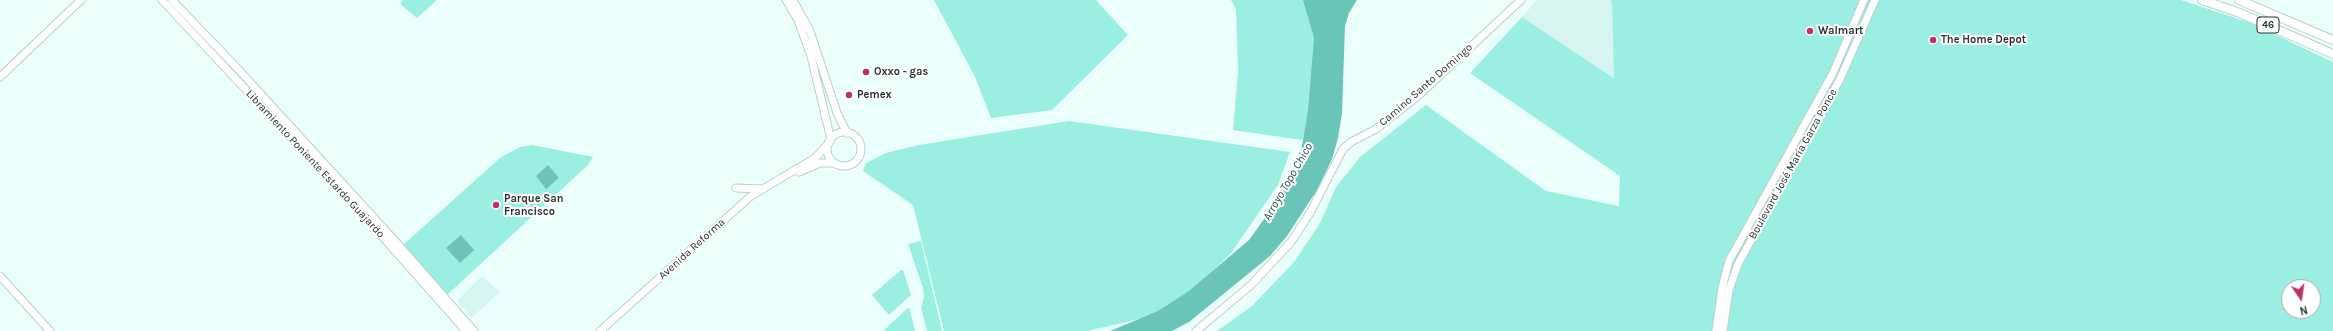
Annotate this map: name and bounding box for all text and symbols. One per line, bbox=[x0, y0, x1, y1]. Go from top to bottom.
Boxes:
road number: 46 bbox=[2257, 17, 2279, 33]
place label: Walmart bbox=[1818, 24, 1863, 38]
marker: Walmart bbox=[1805, 26, 1815, 36]
place label: The Home Depot bbox=[1941, 33, 2026, 47]
marker: The Home Depot bbox=[1928, 35, 1938, 45]
street label: Camino Santo Domingo bbox=[1377, 41, 1475, 129]
place label: Oxxo - gas bbox=[874, 65, 928, 79]
marker: Oxxo - gas bbox=[861, 67, 871, 77]
street label: Libramiento Poniente Estardo Guajardo bbox=[243, 87, 387, 241]
street label: Boulevard José María Garza Ponce bbox=[1746, 87, 1840, 241]
place label: Pemex bbox=[857, 88, 892, 102]
marker: Pemex bbox=[844, 90, 854, 100]
water label: Arroyo Topo Chico bbox=[1260, 141, 1316, 223]
place label: Parque San Francisco bbox=[504, 192, 564, 218]
marker: Parque San Francisco bbox=[491, 200, 501, 210]
street label: Avenida Reforma bbox=[656, 216, 728, 282]
north arrow bbox=[2281, 279, 2321, 319]
text: N bbox=[2298, 303, 2309, 317]

